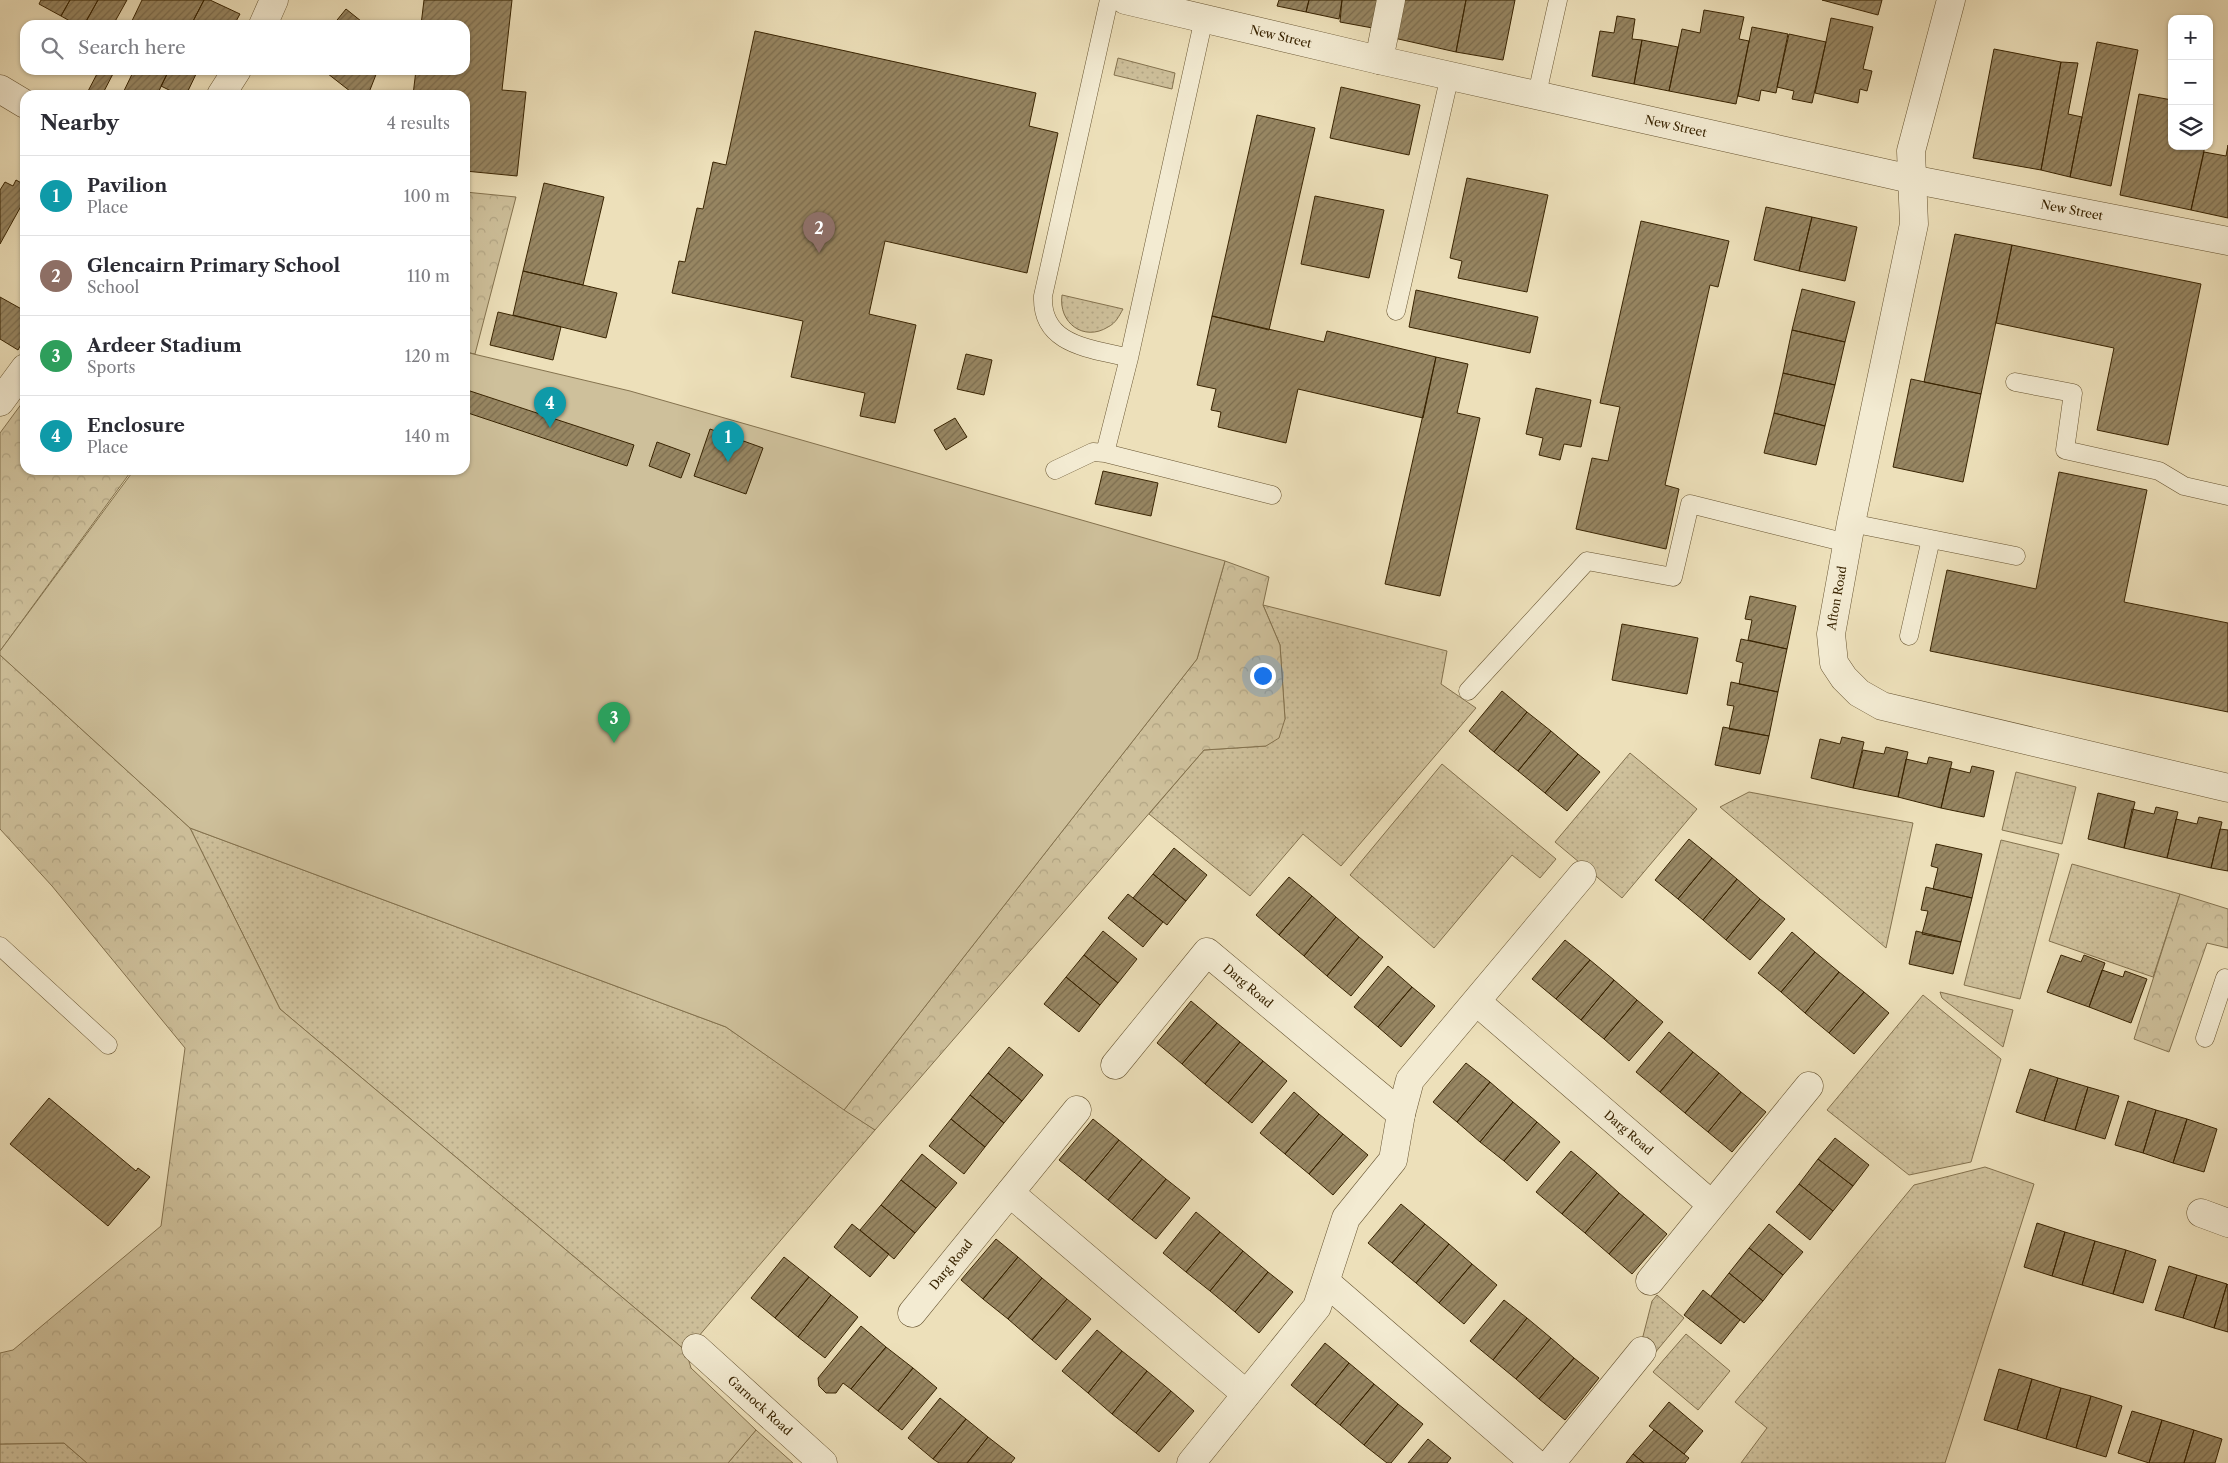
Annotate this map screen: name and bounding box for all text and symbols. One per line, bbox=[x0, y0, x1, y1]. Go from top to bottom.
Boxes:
map controls bbox=[2168, 15, 2213, 150]
button: + bbox=[2168, 15, 2213, 60]
search box bbox=[20, 20, 470, 75]
street label: New Street bbox=[1248, 22, 1314, 51]
icon: search bbox=[38, 34, 66, 62]
text: Search here bbox=[78, 36, 186, 59]
button: − bbox=[2168, 60, 2213, 105]
button: layers bbox=[2168, 105, 2213, 150]
text: Nearby bbox=[40, 110, 119, 135]
street label: New Street bbox=[1643, 112, 1709, 140]
text: 4 results bbox=[387, 113, 450, 133]
text: Pavilion bbox=[87, 174, 167, 197]
text: 1 bbox=[52, 186, 60, 206]
text: 100 m bbox=[404, 186, 450, 206]
text: Place bbox=[87, 197, 128, 217]
street label: New Street bbox=[2040, 197, 2105, 224]
pin: 2 bbox=[803, 212, 835, 253]
text: Glencairn Primary School bbox=[87, 254, 340, 277]
text: 2 bbox=[51, 266, 61, 286]
text: 110 m bbox=[407, 266, 450, 286]
text: School bbox=[87, 277, 139, 297]
text: Ardeer Stadium bbox=[87, 334, 242, 357]
text: 3 bbox=[51, 346, 61, 366]
text: 120 m bbox=[405, 346, 450, 366]
text: Sports bbox=[87, 357, 136, 377]
pin: 4 bbox=[534, 387, 566, 428]
text: Enclosure bbox=[87, 414, 185, 437]
pin: 1 bbox=[712, 421, 744, 462]
text: 4 bbox=[51, 426, 61, 446]
text: 140 m bbox=[405, 426, 450, 446]
text: Place bbox=[87, 437, 128, 457]
street label: Afton Road bbox=[1823, 564, 1850, 632]
your location bbox=[1250, 663, 1276, 689]
pin: 3 bbox=[598, 702, 630, 743]
street label: Darg Road bbox=[1220, 961, 1277, 1011]
street label: Darg Road bbox=[1601, 1107, 1657, 1158]
street label: Darg Road bbox=[926, 1236, 976, 1293]
street label: Garnock Road bbox=[725, 1372, 796, 1439]

